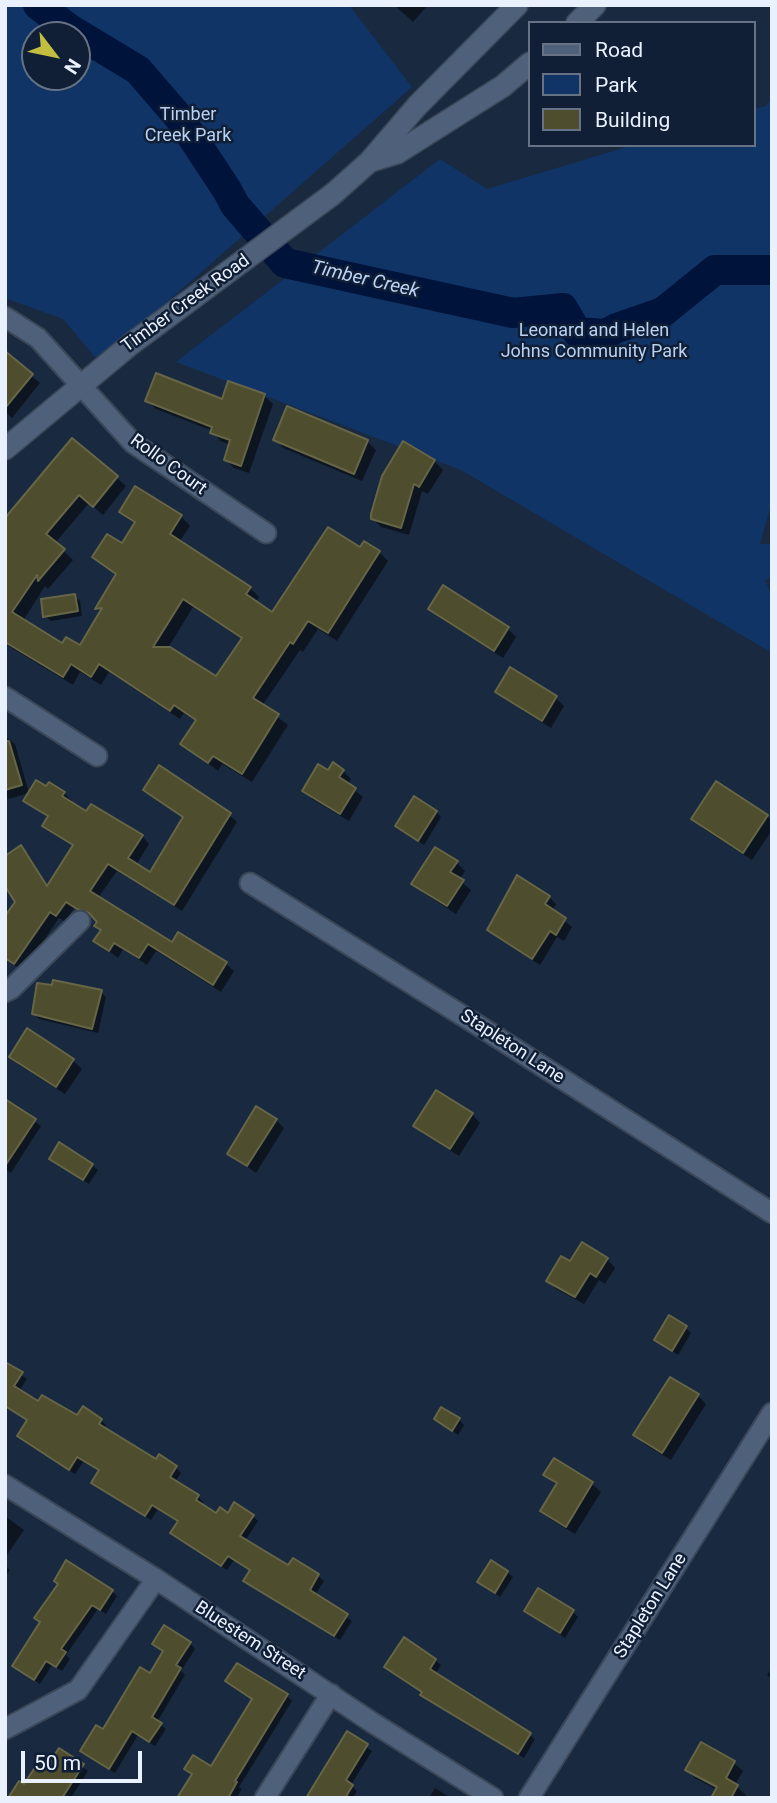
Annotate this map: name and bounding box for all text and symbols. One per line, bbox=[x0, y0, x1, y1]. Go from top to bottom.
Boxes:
north arrow bbox=[21, 21, 91, 91]
legend bbox=[528, 21, 756, 147]
text: Road bbox=[595, 38, 643, 62]
text: N bbox=[59, 55, 86, 78]
text: Park bbox=[595, 73, 637, 97]
park label: Timber Creek Park bbox=[145, 104, 231, 146]
text: Building bbox=[595, 108, 670, 132]
street label: Timber Creek Road bbox=[118, 250, 254, 358]
water label: Timber Creek bbox=[309, 257, 421, 303]
park label: Leonard and Helen Johns Community Park bbox=[501, 320, 687, 362]
street label: Rollo Court bbox=[126, 430, 210, 500]
street label: Stapleton Lane bbox=[456, 1005, 568, 1089]
street label: Stapleton Lane bbox=[610, 1549, 692, 1663]
street label: Bluestem Street bbox=[191, 1597, 309, 1685]
scale bar bbox=[24, 1736, 145, 1780]
text: 50 m bbox=[34, 1751, 81, 1775]

